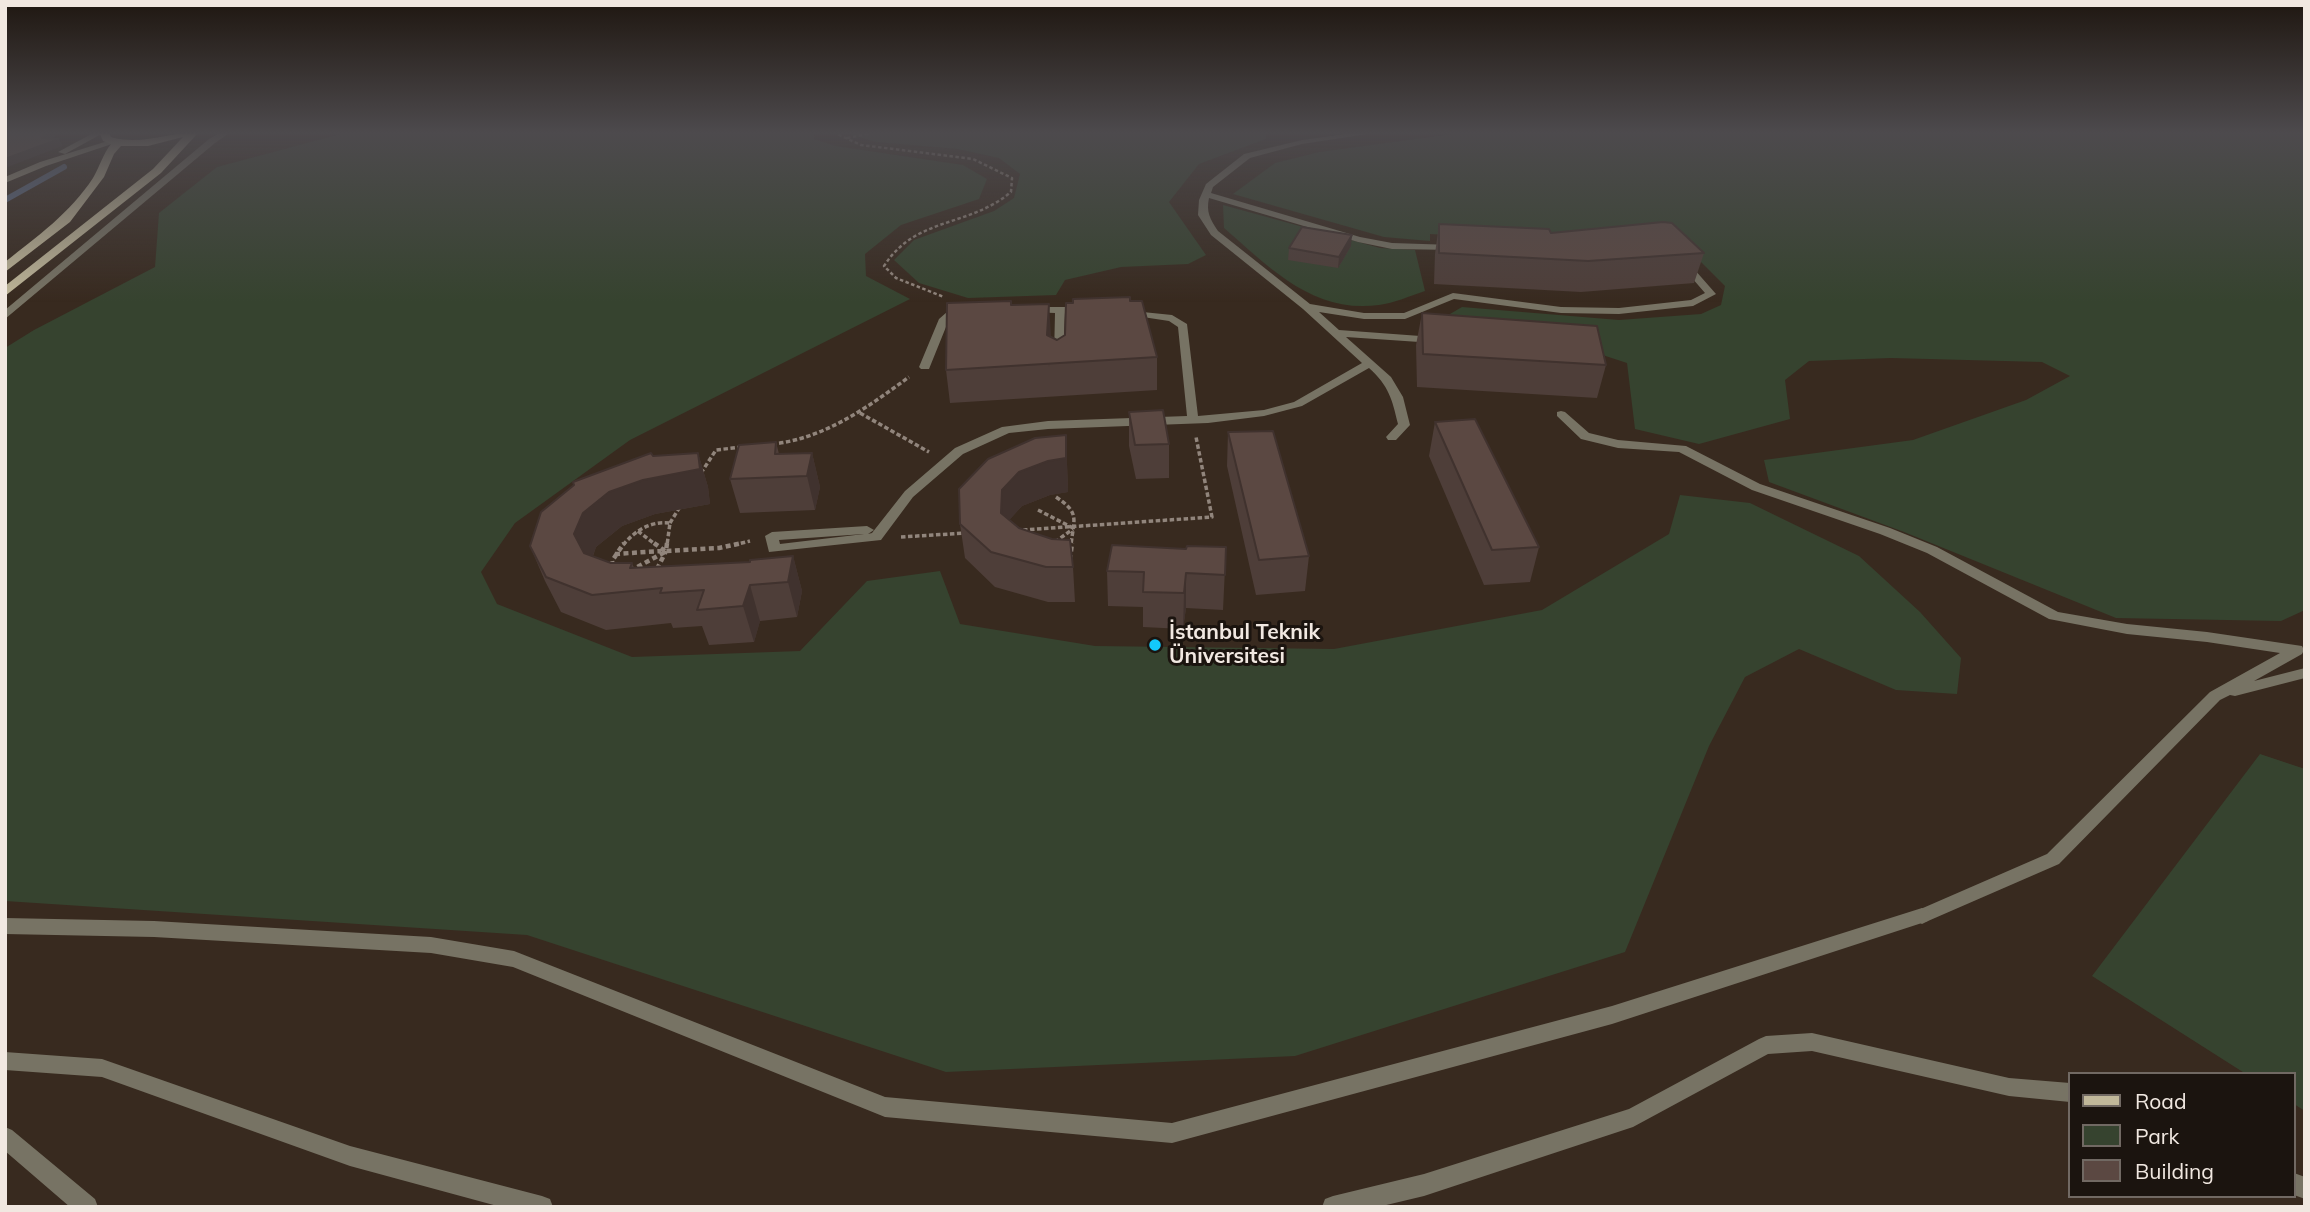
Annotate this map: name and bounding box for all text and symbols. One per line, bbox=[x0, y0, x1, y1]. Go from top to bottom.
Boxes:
place label: İstanbul Teknik Üniversitesi bbox=[1169, 620, 1320, 670]
marker: İstanbul Teknik Üniversitesi bbox=[1147, 637, 1163, 653]
legend bbox=[2068, 1072, 2296, 1198]
text: Road bbox=[2135, 1088, 2186, 1114]
text: Park bbox=[2135, 1123, 2179, 1149]
text: Building bbox=[2135, 1158, 2214, 1184]

